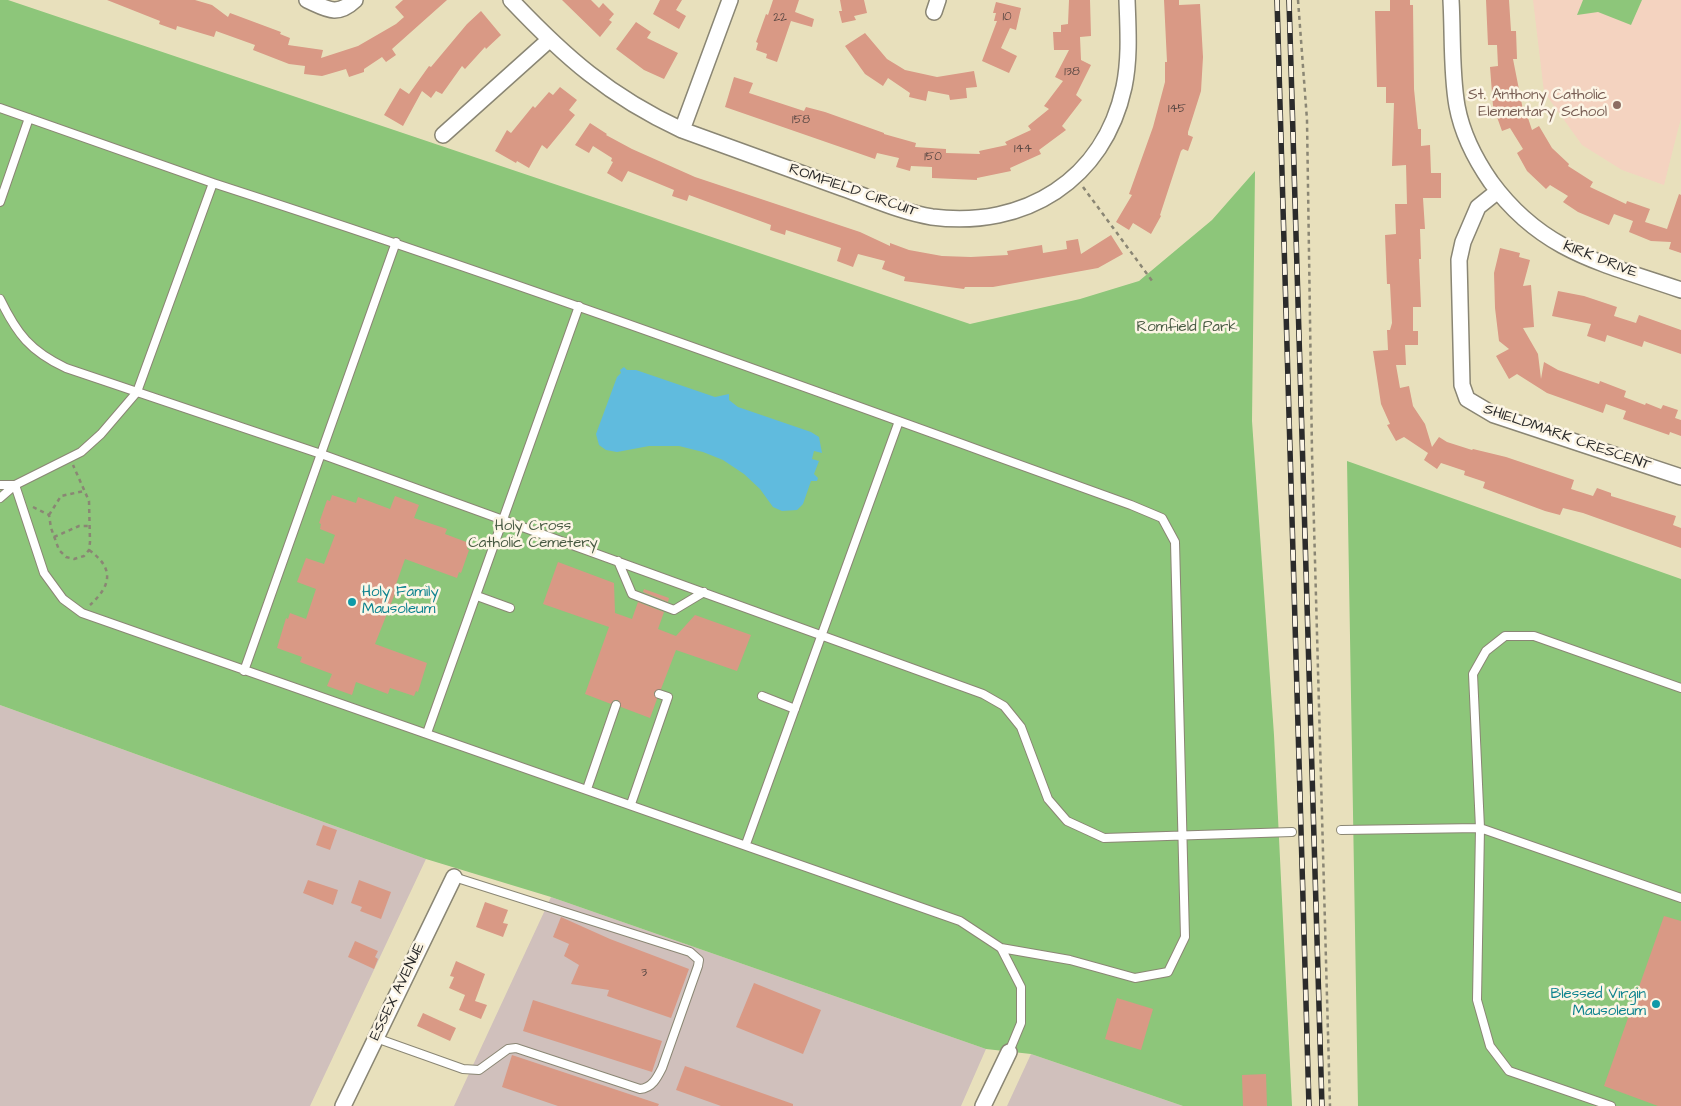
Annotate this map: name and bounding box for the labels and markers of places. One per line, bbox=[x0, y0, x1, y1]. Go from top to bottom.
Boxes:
place label: St. Anthony Catholic Elementary School bbox=[1468, 87, 1607, 122]
marker: St. Anthony Catholic Elementary School bbox=[1611, 99, 1623, 111]
place label: Holy Family Mausoleum bbox=[362, 584, 439, 619]
marker: Holy Family Mausoleum bbox=[346, 596, 358, 608]
place label: Blessed Virgin Mausoleum bbox=[1551, 986, 1646, 1021]
marker: Blessed Virgin Mausoleum bbox=[1650, 998, 1662, 1010]

